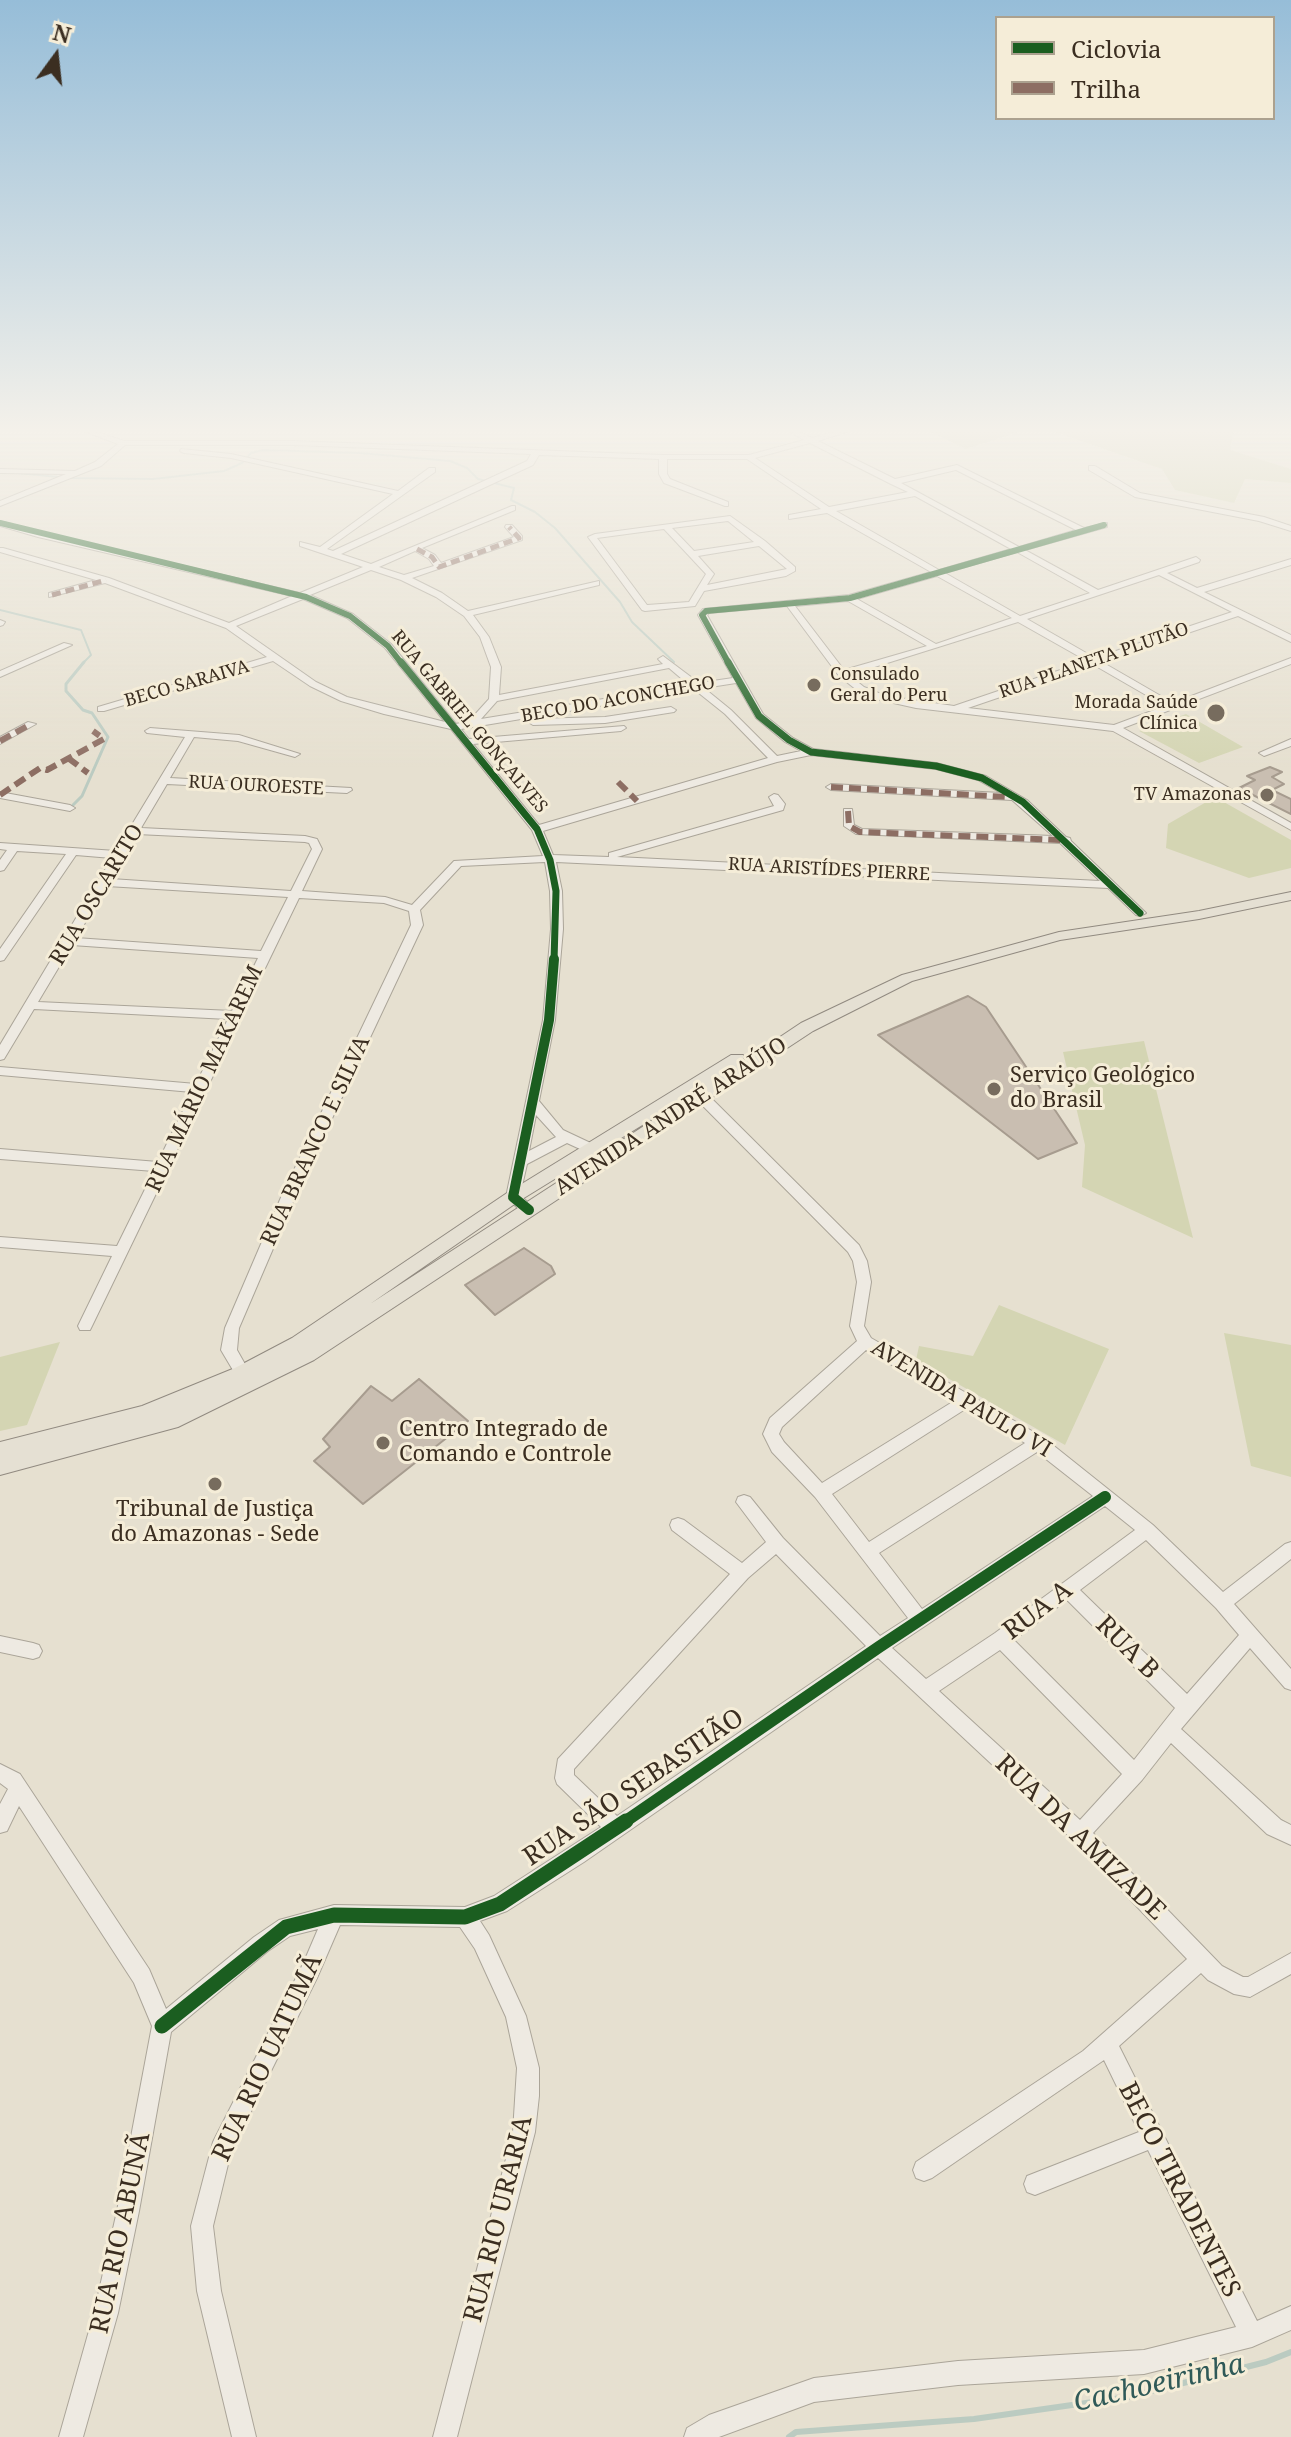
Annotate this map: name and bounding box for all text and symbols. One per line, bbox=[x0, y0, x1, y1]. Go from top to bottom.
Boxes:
north arrow bbox=[16, 16, 96, 96]
text: N bbox=[50, 16, 74, 50]
legend bbox=[995, 16, 1275, 120]
text: Ciclovia bbox=[1071, 32, 1162, 65]
text: Trilha bbox=[1071, 72, 1141, 105]
street label: RUA PLANETA PLUTÃO bbox=[996, 618, 1192, 704]
street label: RUA GABRIEL GONÇALVES bbox=[386, 626, 552, 818]
street label: BECO SARAIVA bbox=[122, 656, 252, 712]
place label: Consulado Geral do Peru bbox=[830, 664, 948, 706]
street label: BECO DO ACONCHEGO bbox=[519, 672, 717, 728]
marker: Consulado Geral do Peru bbox=[805, 676, 823, 694]
place label: Morada Saúde Clínica bbox=[1075, 692, 1198, 734]
marker: Morada Saúde Clínica bbox=[1205, 702, 1227, 724]
street label: RUA OUROESTE bbox=[188, 772, 324, 800]
place label: TV Amazonas bbox=[1134, 784, 1251, 806]
marker: TV Amazonas bbox=[1258, 786, 1276, 804]
street label: RUA OSCARITO bbox=[44, 820, 150, 970]
street label: RUA ARISTÍDES PIERRE bbox=[728, 854, 930, 886]
street label: RUA MÁRIO MAKAREM bbox=[141, 961, 269, 1197]
street label: RUA BRANCO E SILVA bbox=[256, 1032, 376, 1250]
street label: AVENIDA ANDRÉ ARAÚJO bbox=[550, 1032, 792, 1202]
place label: Serviço Geológico do Brasil bbox=[1010, 1063, 1195, 1114]
marker: Serviço Geológico do Brasil bbox=[985, 1080, 1003, 1098]
street label: AVENIDA PAULO VI bbox=[866, 1335, 1056, 1463]
place label: Centro Integrado de Comando e Controle bbox=[399, 1417, 612, 1468]
marker: Centro Integrado de Comando e Controle bbox=[374, 1434, 392, 1452]
marker: Tribunal de Justiça do Amazonas - Sede bbox=[206, 1475, 224, 1493]
place label: Tribunal de Justiça do Amazonas - Sede bbox=[111, 1497, 319, 1548]
street label: RUA A bbox=[997, 1575, 1079, 1647]
street label: RUA B bbox=[1089, 1610, 1165, 1686]
street label: RUA SÃO SEBASTIÃO bbox=[518, 1703, 750, 1873]
street label: RUA DA AMIZADE bbox=[988, 1749, 1172, 1927]
street label: RUA RIO UATUMÃ bbox=[206, 1950, 330, 2166]
street label: BECO TIRADENTES bbox=[1111, 2077, 1247, 2303]
street label: RUA RIO URARIA bbox=[458, 2113, 540, 2325]
street label: RUA RIO ABUNÃ bbox=[84, 2130, 158, 2336]
water label: Cachoeirinha bbox=[1070, 2348, 1248, 2420]

